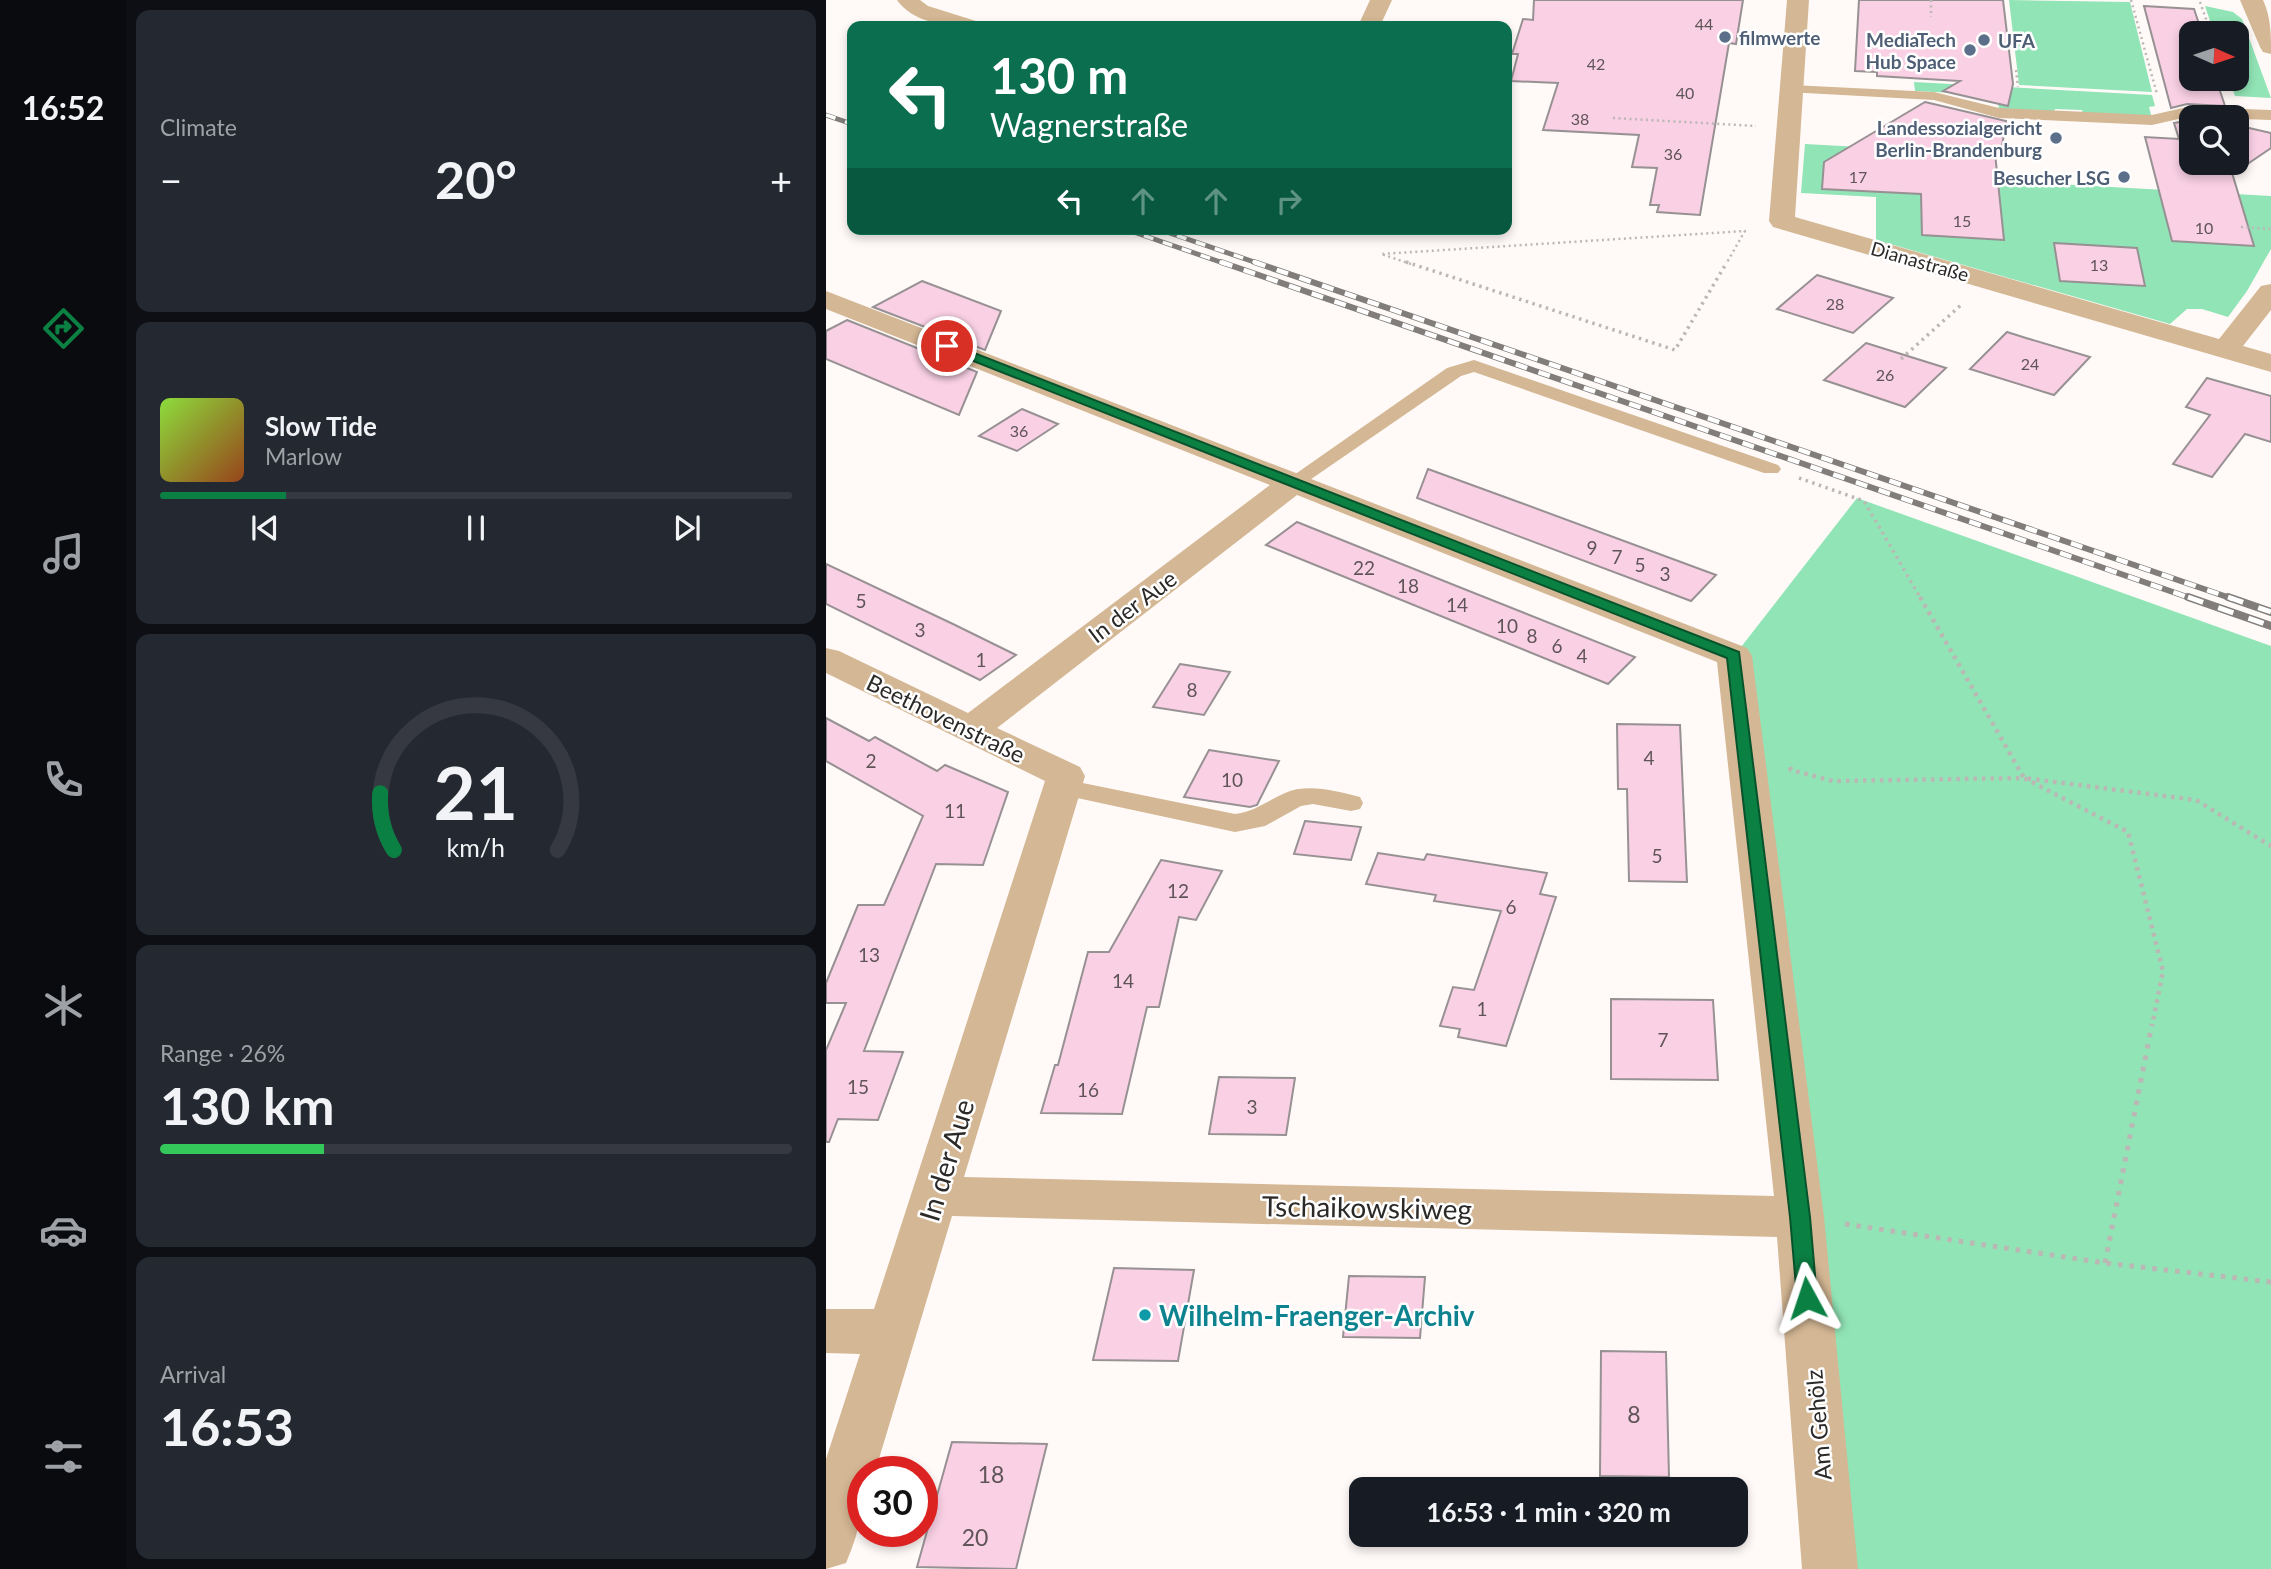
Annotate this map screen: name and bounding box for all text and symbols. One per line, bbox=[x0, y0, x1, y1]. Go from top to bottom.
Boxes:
house number: 44 bbox=[1695, 14, 1713, 33]
north arrow bbox=[2179, 21, 2249, 91]
map controls bbox=[2179, 21, 2249, 175]
place label: filmwerte bbox=[1739, 26, 1820, 49]
place label: MediaTech Hub Space bbox=[1866, 28, 1956, 73]
marker: filmwerte bbox=[1717, 29, 1733, 45]
place label: UFA bbox=[1998, 29, 2036, 52]
marker: UFA bbox=[1976, 32, 1992, 48]
marker: MediaTech Hub Space bbox=[1962, 42, 1978, 58]
text: 130 m bbox=[990, 46, 1128, 104]
icon: left bbox=[875, 49, 966, 140]
house number: 42 bbox=[1587, 54, 1605, 73]
house number: 40 bbox=[1676, 83, 1694, 102]
text: 16:52 bbox=[22, 88, 104, 127]
text: Wagnerstraße bbox=[990, 105, 1188, 144]
button: search bbox=[2179, 105, 2249, 175]
house number: 38 bbox=[1571, 109, 1589, 128]
text: Climate bbox=[160, 113, 237, 141]
place label: Landessozialgericht Berlin-Brandenburg bbox=[1875, 116, 2042, 161]
marker: Landessozialgericht Berlin-Brandenburg bbox=[2048, 130, 2064, 146]
house number: 36 bbox=[1664, 144, 1682, 163]
text: 20° bbox=[435, 148, 517, 210]
text: − bbox=[160, 157, 182, 203]
text: + bbox=[770, 157, 792, 203]
place label: Besucher LSG bbox=[1993, 166, 2110, 189]
house number: 17 bbox=[1849, 167, 1867, 186]
marker: Besucher LSG bbox=[2116, 169, 2132, 185]
icon: left bbox=[1051, 182, 1089, 220]
icon: ahead bbox=[1124, 182, 1162, 220]
icon: ahead bbox=[1197, 182, 1235, 220]
icon: right bbox=[1270, 182, 1308, 220]
house number: 15 bbox=[1953, 211, 1971, 230]
house number: 10 bbox=[2195, 218, 2213, 237]
street label: Dianastraße bbox=[1868, 236, 1972, 286]
house number: 13 bbox=[2090, 255, 2108, 274]
house number: 28 bbox=[1826, 294, 1844, 313]
icon: directions bbox=[39, 304, 88, 353]
pin bbox=[917, 316, 977, 376]
icon: arrive bbox=[928, 327, 966, 365]
house number: 24 bbox=[2021, 354, 2039, 373]
house number: 26 bbox=[1876, 365, 1894, 384]
text: Slow Tide bbox=[265, 410, 377, 442]
house number: 36 bbox=[1010, 421, 1028, 440]
text: Marlow bbox=[265, 442, 342, 470]
icon: previous bbox=[246, 509, 284, 547]
icon: pause bbox=[457, 509, 495, 547]
icon: next bbox=[668, 509, 706, 547]
icon: music bbox=[39, 529, 88, 578]
house number: 9 bbox=[1586, 536, 1598, 559]
house number: 7 bbox=[1611, 545, 1623, 568]
house number: 5 bbox=[1634, 553, 1646, 576]
house number: 22 bbox=[1353, 556, 1375, 579]
house number: 3 bbox=[1659, 562, 1671, 585]
street label: In der Aue bbox=[1082, 564, 1182, 648]
house number: 18 bbox=[1397, 574, 1419, 597]
house number: 5 bbox=[855, 589, 867, 612]
house number: 14 bbox=[1446, 593, 1468, 616]
house number: 10 bbox=[1496, 614, 1518, 637]
house number: 3 bbox=[914, 618, 926, 641]
house number: 8 bbox=[1526, 624, 1538, 647]
house number: 6 bbox=[1551, 634, 1563, 657]
house number: 4 bbox=[1576, 644, 1588, 667]
house number: 1 bbox=[975, 648, 987, 671]
street label: Beethovenstraße bbox=[862, 668, 1030, 768]
house number: 8 bbox=[1186, 678, 1198, 701]
house number: 4 bbox=[1643, 746, 1655, 769]
text: 21 bbox=[434, 749, 518, 837]
house number: 2 bbox=[865, 749, 877, 772]
icon: phone bbox=[39, 755, 88, 804]
house number: 10 bbox=[1221, 768, 1243, 791]
house number: 11 bbox=[944, 799, 966, 822]
text: km/h bbox=[447, 832, 505, 862]
house number: 5 bbox=[1651, 844, 1663, 867]
house number: 12 bbox=[1167, 879, 1189, 902]
house number: 6 bbox=[1505, 895, 1517, 918]
house number: 13 bbox=[858, 943, 880, 966]
house number: 14 bbox=[1112, 969, 1134, 992]
icon: climate bbox=[39, 981, 88, 1030]
house number: 1 bbox=[1476, 997, 1488, 1020]
house number: 7 bbox=[1657, 1028, 1669, 1051]
text: Range · 26% bbox=[160, 1039, 285, 1067]
text: 130 km bbox=[160, 1074, 334, 1136]
house number: 15 bbox=[847, 1075, 869, 1098]
house number: 16 bbox=[1077, 1078, 1099, 1101]
street label: In der Aue bbox=[911, 1095, 981, 1225]
house number: 3 bbox=[1246, 1095, 1258, 1118]
street label: Tschaikowskiweg bbox=[1262, 1188, 1472, 1226]
icon: car bbox=[39, 1206, 88, 1255]
position arrow bbox=[1770, 1261, 1844, 1335]
place label: Wilhelm-Fraenger-Archiv bbox=[1159, 1298, 1475, 1332]
marker: Wilhelm-Fraenger-Archiv bbox=[1137, 1307, 1153, 1323]
text: Arrival bbox=[160, 1360, 226, 1388]
street label: Am Gehölz bbox=[1799, 1369, 1837, 1481]
text: 16:53 bbox=[160, 1395, 294, 1457]
house number: 8 bbox=[1627, 1400, 1641, 1428]
icon: filters bbox=[39, 1432, 88, 1481]
speed limit sign: 30 bbox=[847, 1456, 938, 1547]
house number: 18 bbox=[978, 1460, 1004, 1488]
text: 16:53 · 1 min · 320 m bbox=[1426, 1496, 1671, 1528]
house number: 20 bbox=[962, 1523, 988, 1551]

